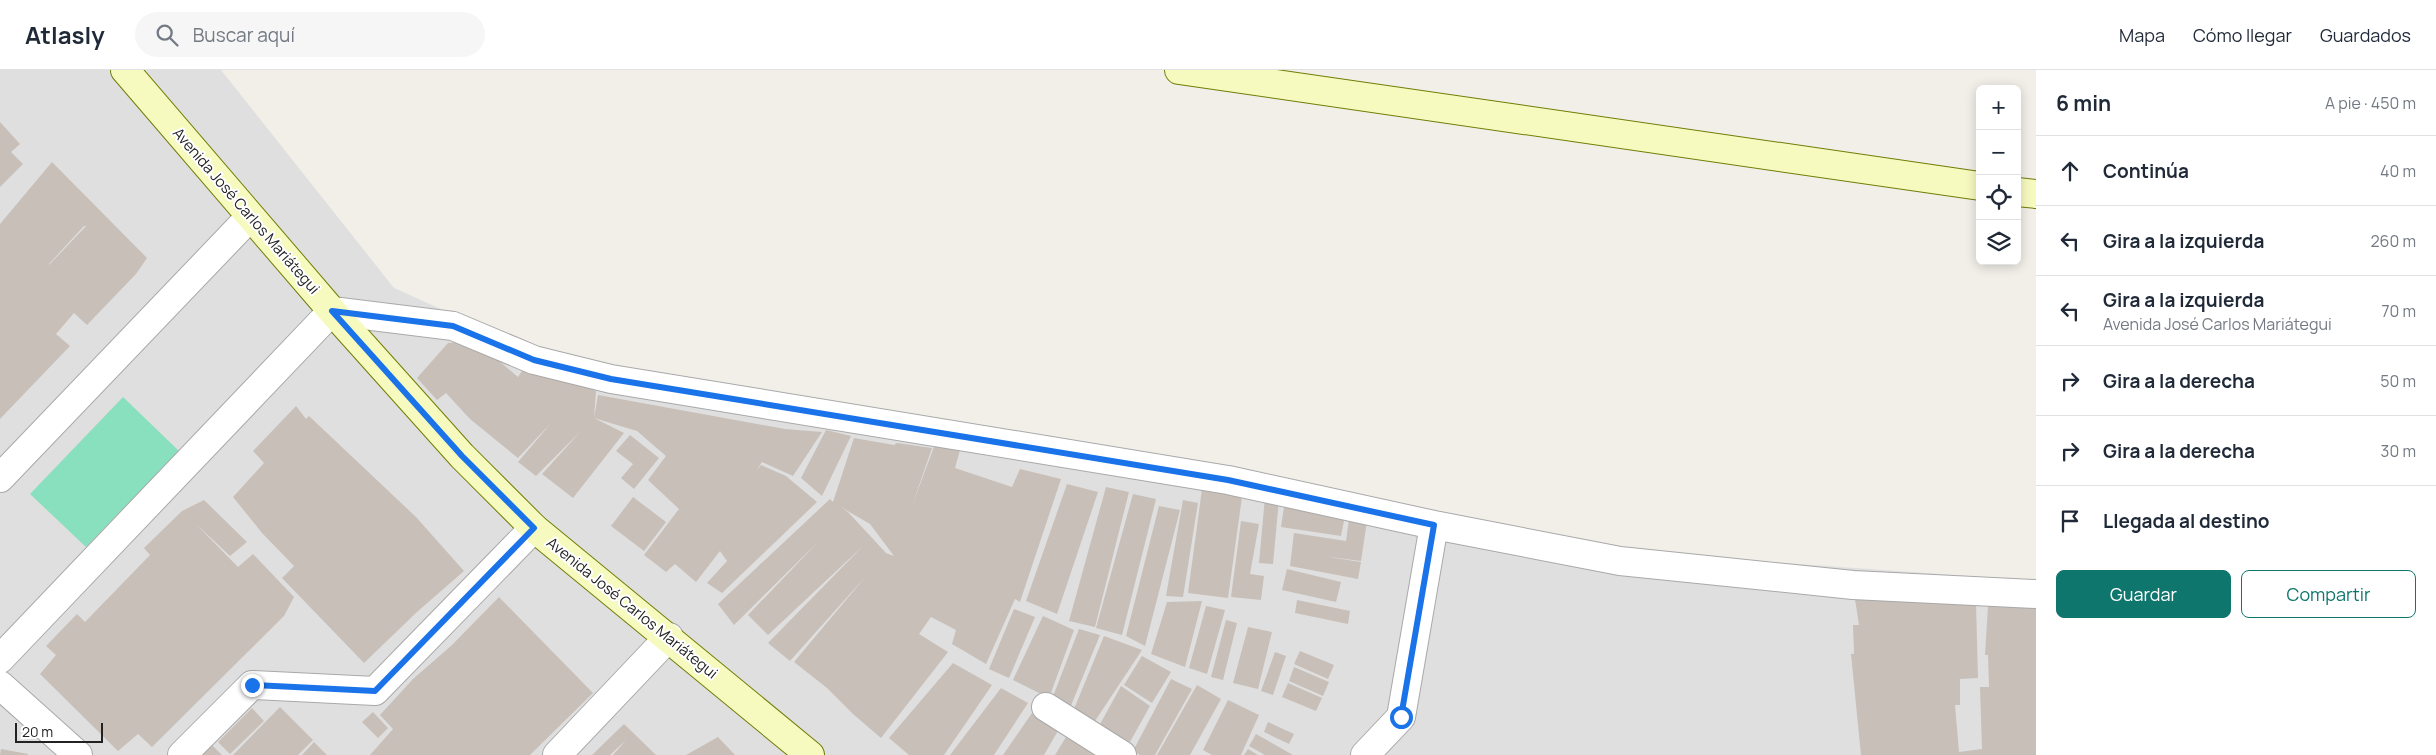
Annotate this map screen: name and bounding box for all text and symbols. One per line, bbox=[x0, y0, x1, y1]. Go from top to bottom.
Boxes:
search box bbox=[135, 12, 485, 57]
text: Atlasly bbox=[25, 18, 105, 51]
icon: search bbox=[153, 21, 181, 49]
text: Buscar aquí bbox=[193, 22, 295, 48]
text: Mapa bbox=[2119, 23, 2165, 47]
text: Cómo llegar bbox=[2193, 23, 2292, 47]
text: Guardados bbox=[2320, 23, 2411, 47]
map controls bbox=[1976, 85, 2021, 265]
button: + bbox=[1976, 85, 2021, 130]
text: 6 min bbox=[2056, 89, 2111, 117]
text: A pie · 450 m bbox=[2325, 92, 2416, 114]
street label: Avenida José Carlos Mariátegui bbox=[168, 123, 325, 298]
button: − bbox=[1976, 130, 2021, 175]
icon: ahead bbox=[2056, 157, 2084, 185]
text: Continúa bbox=[2103, 158, 2189, 184]
text: 40 m bbox=[2380, 160, 2416, 182]
button: locate bbox=[1976, 175, 2021, 220]
button: layers bbox=[1976, 220, 2021, 265]
icon: left bbox=[2056, 227, 2084, 255]
text: Gira a la izquierda bbox=[2103, 228, 2264, 254]
text: 260 m bbox=[2370, 230, 2416, 252]
text: Gira a la izquierda bbox=[2103, 287, 2264, 313]
icon: left bbox=[2056, 297, 2084, 325]
text: 70 m bbox=[2381, 300, 2416, 322]
text: Avenida José Carlos Mariátegui bbox=[2103, 313, 2332, 335]
icon: right bbox=[2056, 367, 2084, 395]
text: Gira a la derecha bbox=[2103, 368, 2255, 394]
text: 50 m bbox=[2380, 370, 2416, 392]
icon: right bbox=[2056, 437, 2084, 465]
text: Gira a la derecha bbox=[2103, 438, 2255, 464]
text: 30 m bbox=[2381, 440, 2416, 462]
icon: arrive bbox=[2056, 507, 2084, 535]
text: Llegada al destino bbox=[2103, 508, 2270, 534]
street label: Avenida José Carlos Mariátegui bbox=[542, 532, 722, 683]
button: Guardar bbox=[2056, 570, 2231, 618]
button: Compartir bbox=[2241, 570, 2416, 618]
route end bbox=[241, 674, 264, 697]
route start bbox=[1390, 706, 1413, 729]
scale bar bbox=[15, 720, 102, 743]
text: 20 m bbox=[22, 722, 53, 741]

